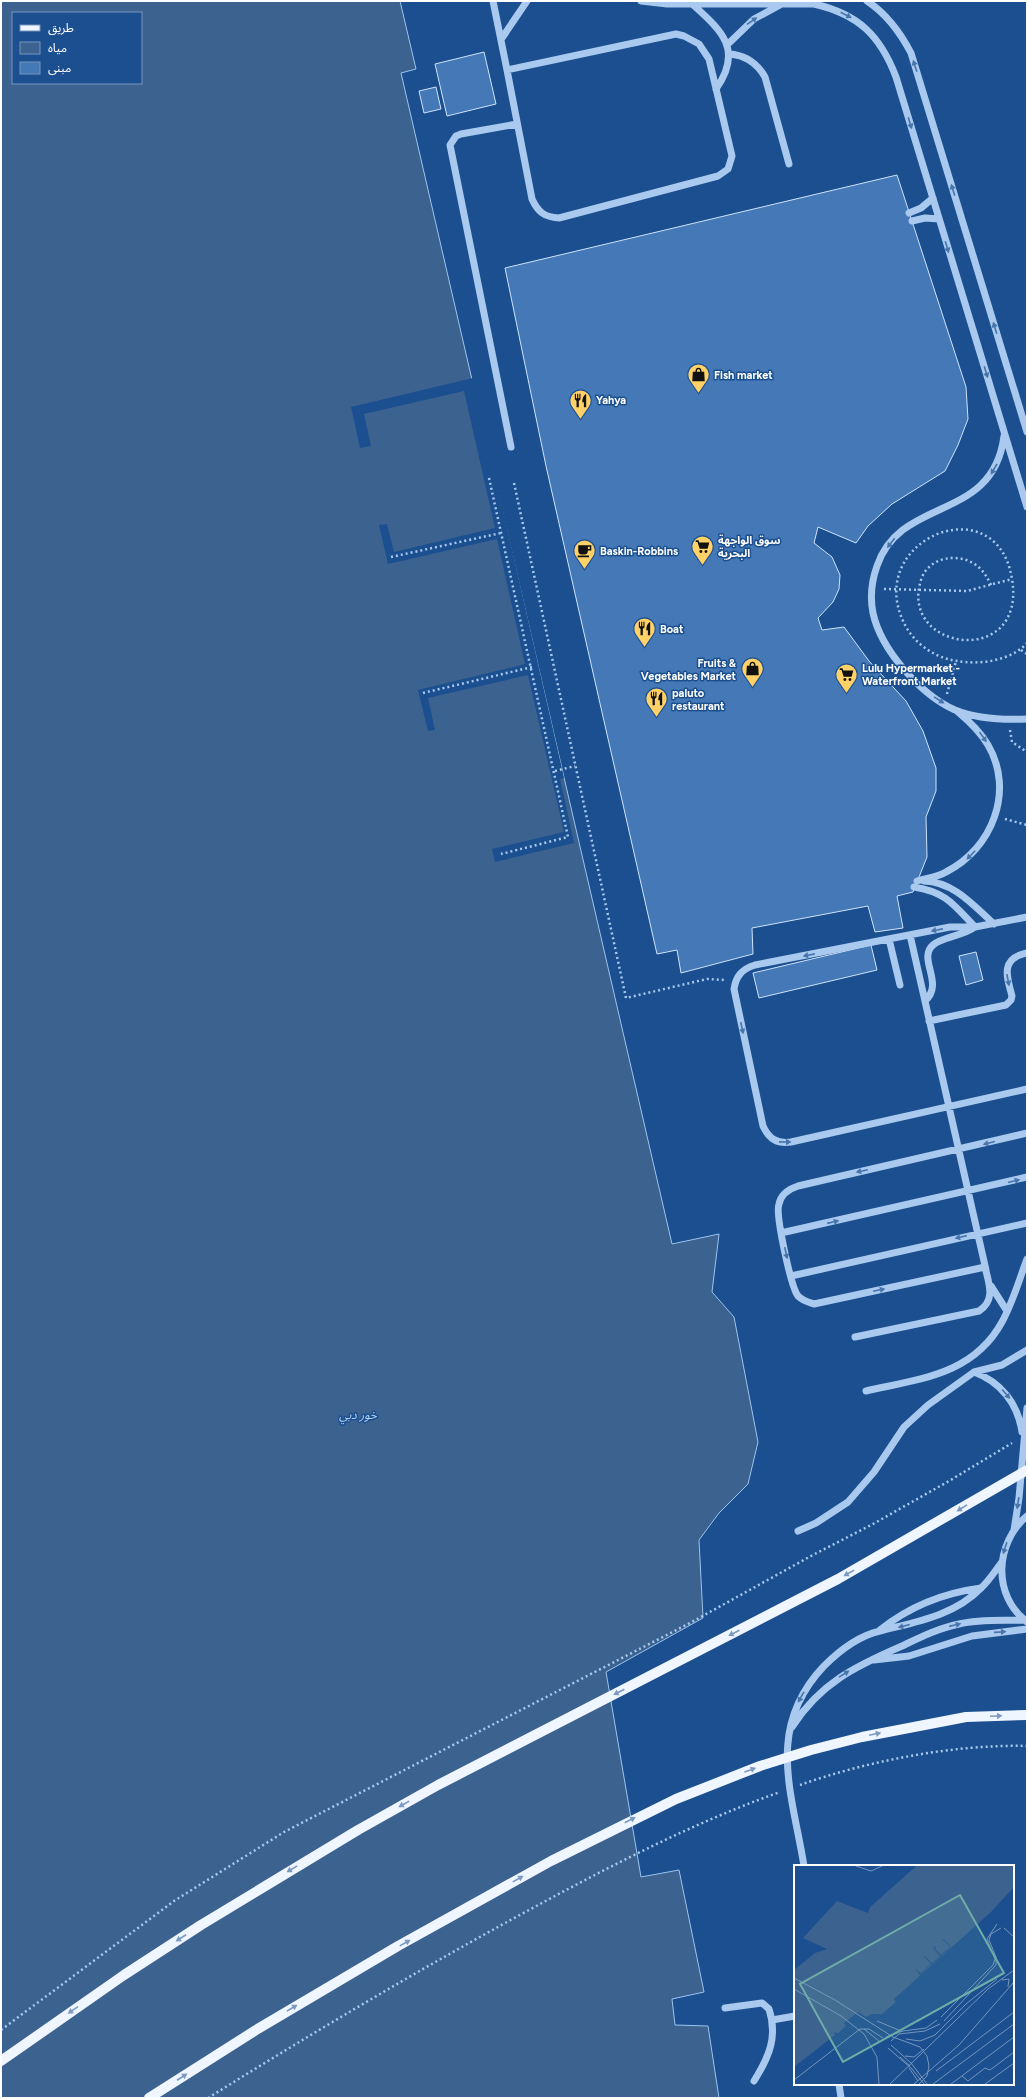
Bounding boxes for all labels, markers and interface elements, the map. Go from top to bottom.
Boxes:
legend [12,12,142,84]
one-way arrow [840,12,852,18]
one-way arrow [747,17,757,25]
text: طريق [48,21,74,36]
text: مياه [48,41,67,55]
one-way arrow [912,59,918,71]
text: مبنى [48,61,71,75]
one-way arrow [907,117,913,129]
one-way arrow [950,184,956,196]
one-way arrow [944,242,950,254]
one-way arrow [992,321,998,333]
shop icon: Fish market [686,362,712,395]
one-way arrow [983,366,989,378]
place label: Fish market [714,369,773,382]
restaurant icon: Yahya [568,387,594,420]
place label: Yahya [596,394,626,407]
one-way arrow [990,463,997,475]
supermarket icon: سوق الواجهة البحرية [690,533,716,566]
place label: سوق الواجهة البحرية [718,534,780,560]
cafe icon: Baskin-Robbins [571,538,597,571]
one-way arrow [886,538,895,549]
place label: Baskin-Robbins [600,545,678,558]
restaurant icon: Boat [632,616,658,649]
place label: Boat [660,623,684,636]
shop icon: Fruits & Vegetables Market [739,656,765,689]
place label: Fruits & Vegetables Market [641,657,737,683]
supermarket icon: Lulu Hypermarket - Waterfront Market [834,661,860,694]
place label: Lulu Hypermarket - Waterfront Market [862,662,960,688]
restaurant icon: paluto restaurant [644,686,670,719]
place label: paluto restaurant [672,687,725,713]
one-way arrow [934,696,944,704]
one-way arrow [979,732,987,742]
one-way arrow [966,850,976,860]
one-way arrow [931,927,943,933]
one-way arrow [803,952,815,958]
one-way arrow [1006,974,1012,986]
one-way arrow [739,1022,745,1034]
one-way arrow [779,1139,792,1145]
one-way arrow [983,1140,995,1146]
one-way arrow [856,1169,868,1175]
one-way arrow [1008,1177,1021,1183]
one-way arrow [827,1218,839,1224]
one-way arrow [955,1234,968,1240]
one-way arrow [783,1247,789,1259]
one-way arrow [873,1287,885,1293]
one-way arrow [1001,1388,1010,1399]
water label: خور دبي [339,1408,378,1425]
one-way arrow [1015,1497,1021,1509]
one-way arrow [956,1504,968,1511]
one-way arrow [1002,1542,1008,1554]
one-way arrow [844,1569,855,1576]
one-way arrow [950,1622,962,1628]
one-way arrow [898,1623,910,1629]
one-way arrow [994,1628,1006,1635]
one-way arrow [728,1630,740,1636]
one-way arrow [839,1670,849,1678]
one-way arrow [613,1689,624,1696]
one-way arrow [798,1691,804,1703]
one-way arrow [990,1712,1002,1719]
one-way arrow [869,1731,881,1737]
one-way arrow [744,1767,756,1773]
one-way arrow [398,1801,410,1808]
one-way arrow [624,1817,636,1824]
inset map [794,1865,1014,2085]
one-way arrow [286,1866,298,1873]
one-way arrow [512,1876,524,1883]
one-way arrow [176,1934,187,1942]
one-way arrow [399,1939,411,1946]
one-way arrow [287,2004,297,2012]
one-way arrow [68,2006,78,2014]
one-way arrow [177,2073,187,2081]

